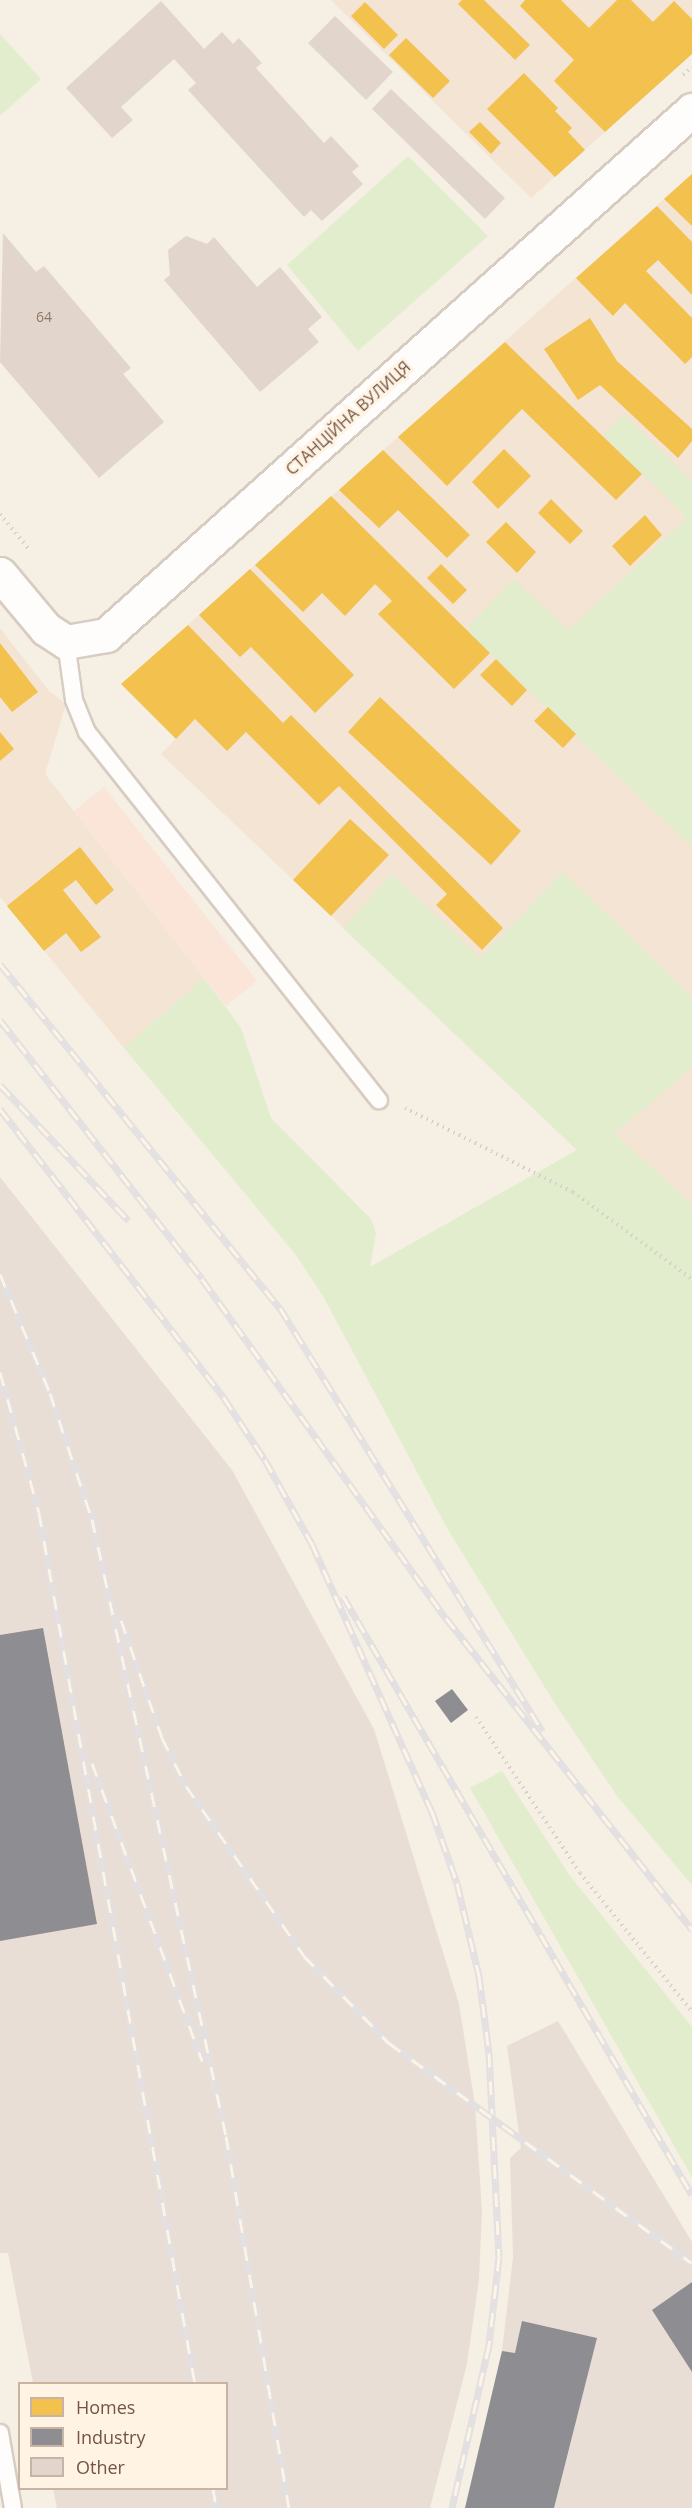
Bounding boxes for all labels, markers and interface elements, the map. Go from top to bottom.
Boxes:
house number: 64 [36,309,52,325]
street label: СТАНЦІЙНА ВУЛИЦЯ [282,357,414,479]
legend [18,2382,228,2490]
text: Homes [76,2395,135,2419]
text: Industry [76,2425,146,2449]
text: Other [76,2455,125,2479]

